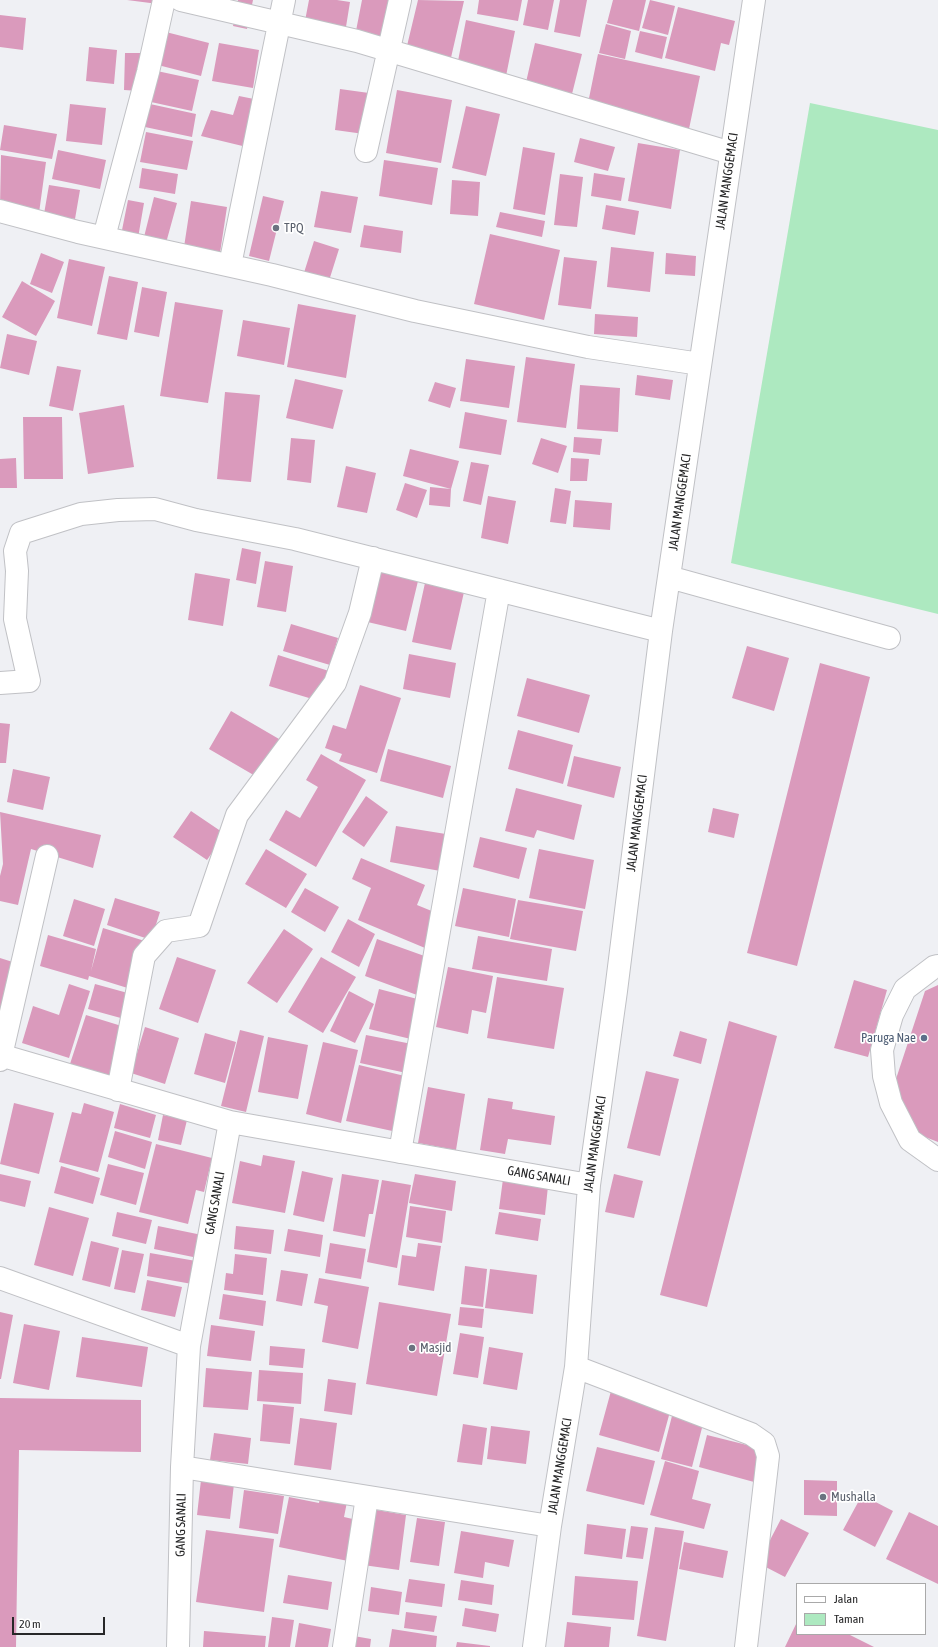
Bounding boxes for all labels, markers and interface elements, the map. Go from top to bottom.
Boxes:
street label: JALAN MANGGEMACI [712,132,742,230]
place label: TPQ [284,220,304,236]
marker: TPQ [271,223,281,233]
street label: JALAN MANGGEMACI [665,453,695,551]
street label: JALAN MANGGEMACI [623,774,651,872]
place label: Paruga Nae [861,1030,916,1046]
marker: Paruga Nae [919,1033,929,1043]
street label: JALAN MANGGEMACI [580,1095,610,1193]
street label: GANG SANALI [506,1163,572,1189]
street label: GANG SANALI [202,1170,228,1236]
place label: Masjid [420,1340,451,1356]
marker: Masjid [407,1343,417,1353]
street label: JALAN MANGGEMACI [545,1417,575,1515]
place label: Mushalla [831,1489,876,1505]
marker: Mushalla [818,1492,828,1502]
street label: GANG SANALI [173,1493,189,1557]
legend [796,1583,926,1635]
text: Jalan [834,1592,858,1606]
scale bar [14,1609,107,1635]
text: Taman [834,1612,864,1626]
text: 20 m [19,1617,41,1631]

